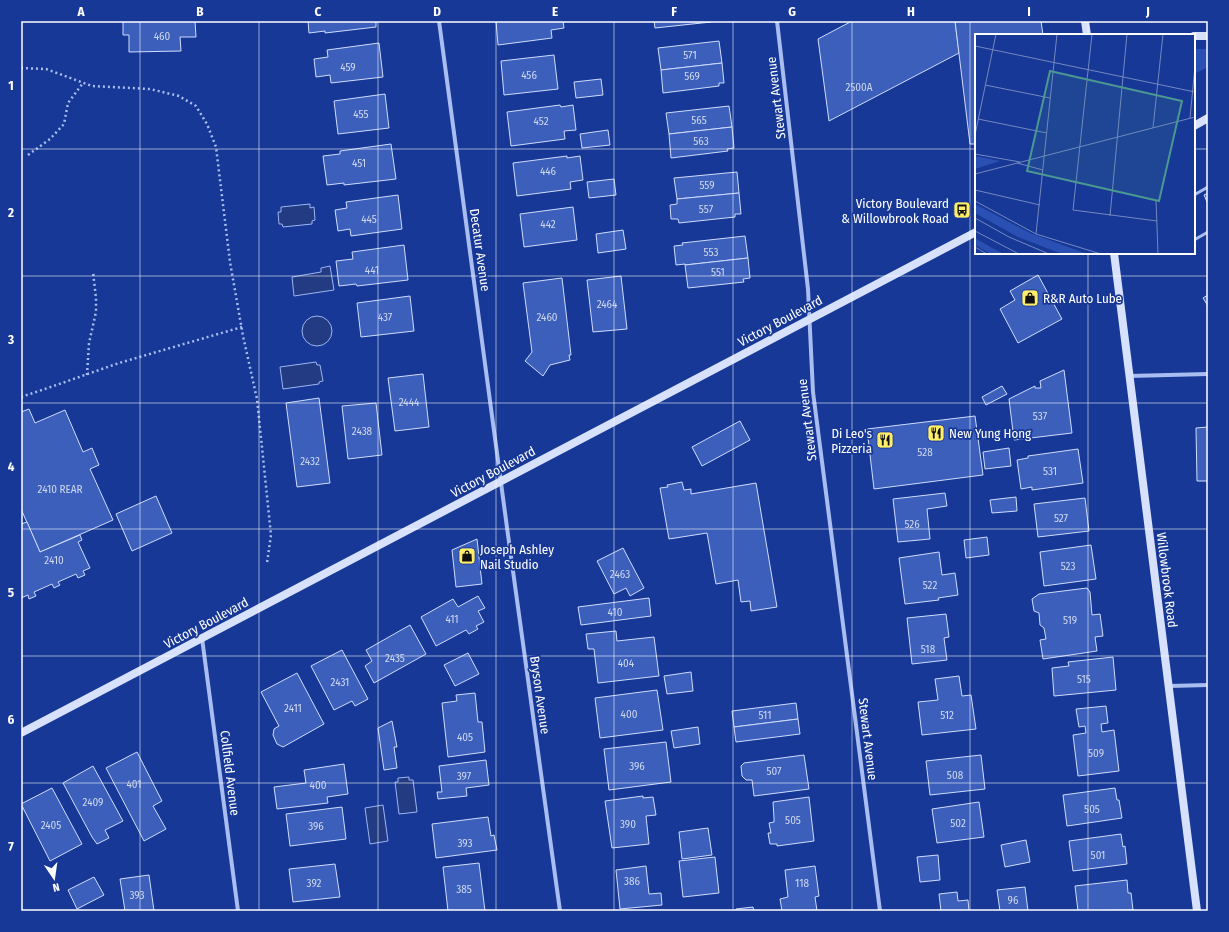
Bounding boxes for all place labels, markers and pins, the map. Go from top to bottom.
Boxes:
place label: Victory Boulevard & Willowbrook Road [841,196,949,226]
bus stop icon: Victory Boulevard & Willowbrook Road [952,200,972,220]
shop icon: R&R Auto Lube [1020,288,1040,308]
place label: R&R Auto Lube [1043,291,1122,306]
restaurant icon: New Yung Hong [926,423,946,443]
place label: Di Leo's Pizzeria [831,426,872,456]
place label: New Yung Hong [949,426,1032,441]
restaurant icon: Di Leo's Pizzeria [875,430,895,450]
place label: Joseph Ashley Nail Studio [480,542,554,572]
shop icon: Joseph Ashley Nail Studio [457,546,477,566]

